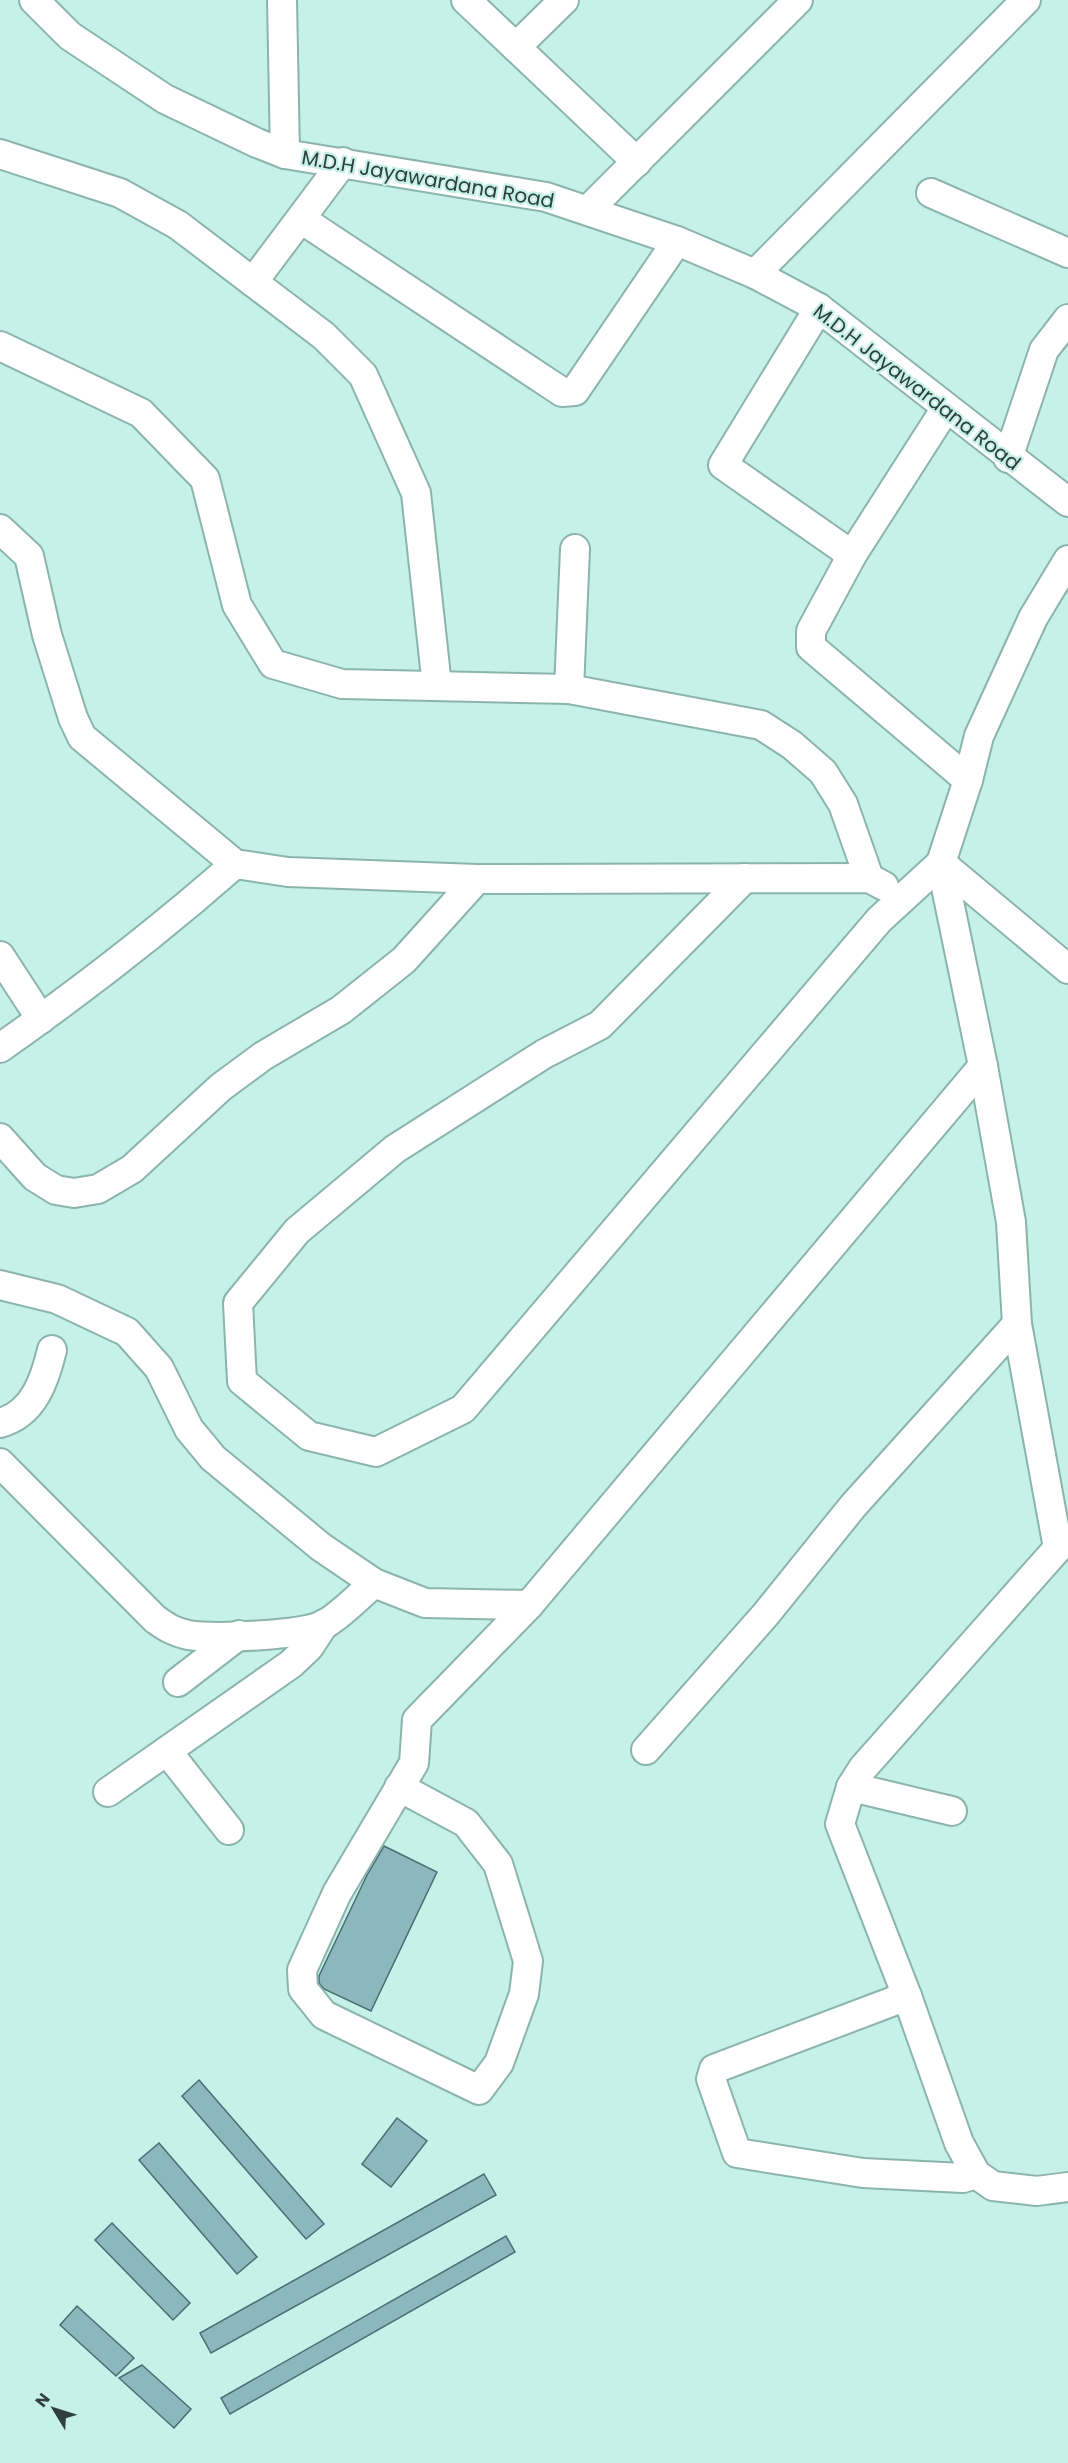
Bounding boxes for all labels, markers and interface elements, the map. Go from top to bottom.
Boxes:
street label: M.D.H Jayawardana Road [300,143,556,215]
street label: M.D.H Jayawardana Road [808,297,1026,477]
north arrow [24,2379,84,2439]
text: N [30,2388,55,2412]

